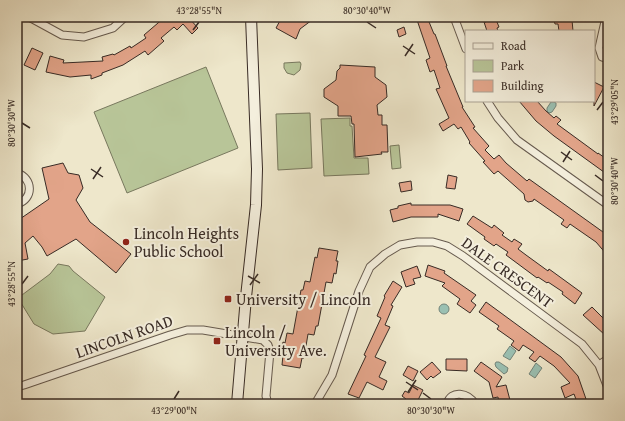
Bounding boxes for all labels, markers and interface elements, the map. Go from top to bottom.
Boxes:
text: 43°28'55"N [176,3,222,18]
text: 80°30'40"W [343,3,391,18]
legend [465,30,595,102]
text: Road [501,37,527,54]
text: Park [501,57,525,74]
text: Building [501,77,544,94]
text: 43°29'05"N [607,79,622,125]
text: 80°30'30"W [4,99,19,147]
text: 80°30'40"W [607,157,622,205]
place label: Lincoln Heights Public School [134,221,239,263]
street label: DALE CRESCENT [457,230,559,314]
marker: Lincoln Heights Public School [121,237,131,247]
text: 43°28'55"N [4,261,19,307]
place label: University / Lincoln [236,287,371,311]
marker: University / Lincoln [223,294,233,304]
street label: LINCOLN ROAD [72,308,176,364]
place label: Lincoln / University Ave. [225,320,327,362]
marker: Lincoln / University Ave. [212,336,222,346]
text: 43°29'00"N [151,403,197,418]
text: 80°30'30"W [407,403,455,418]

